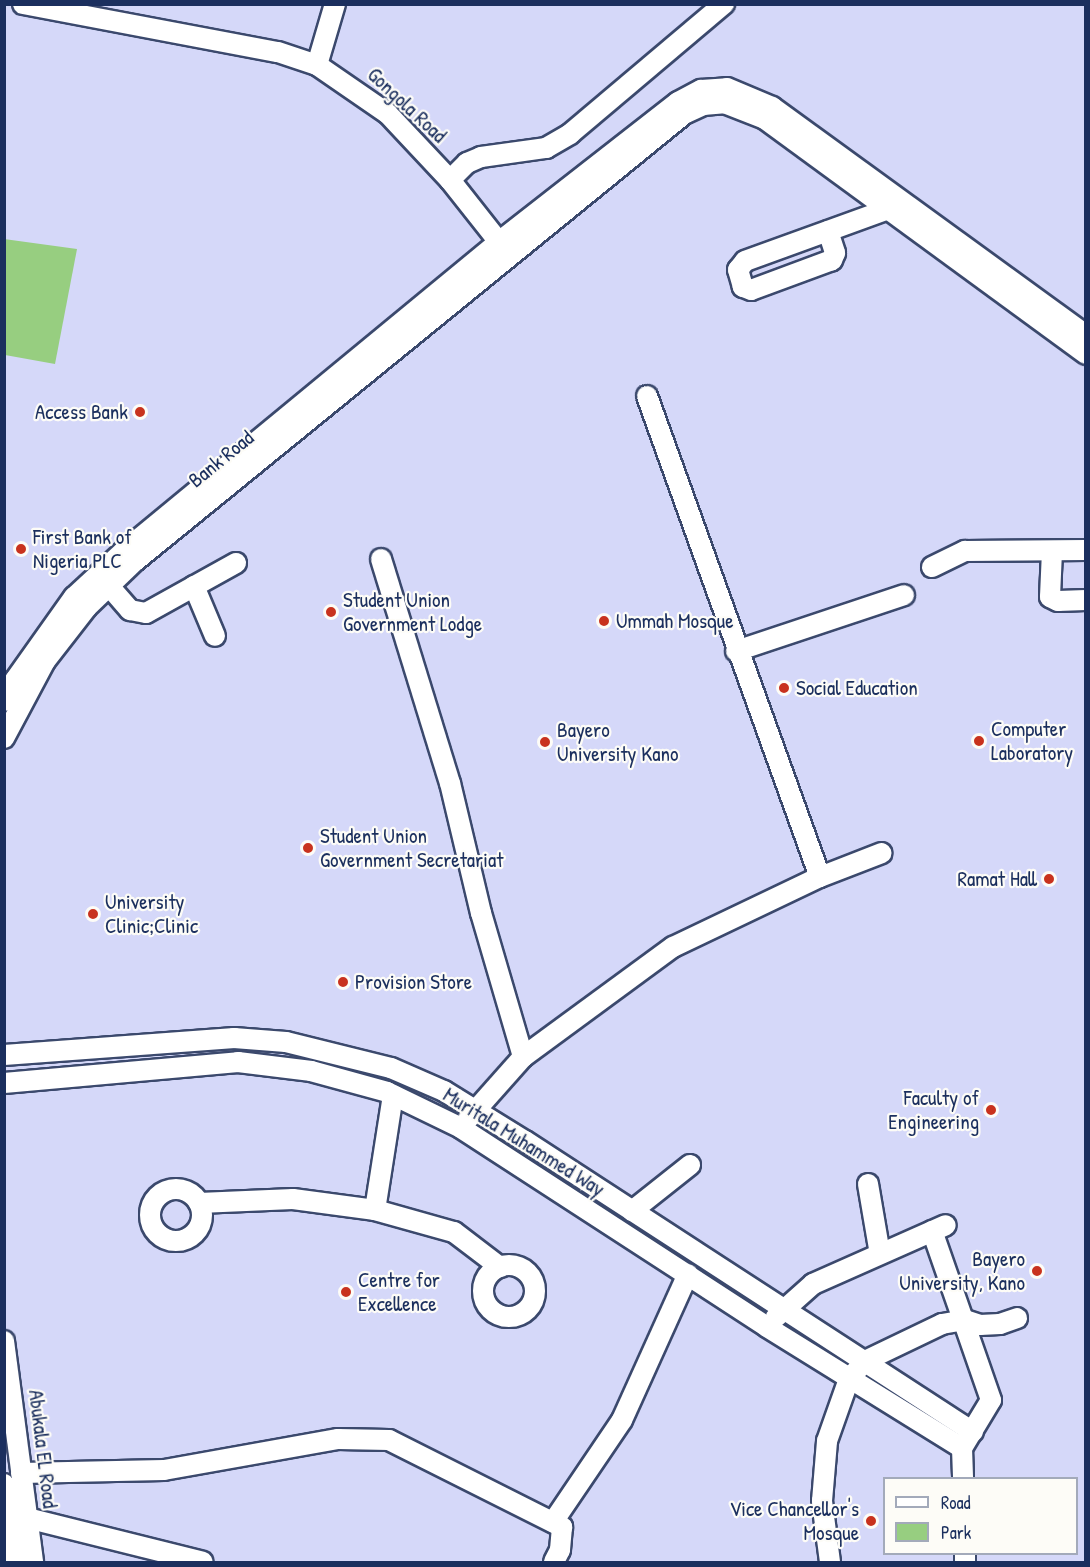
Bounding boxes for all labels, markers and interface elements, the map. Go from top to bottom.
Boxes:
street label: Gongola Road [362,62,452,148]
place label: Access Bank [35,399,128,425]
marker: Access Bank [133,405,147,419]
street label: Bank Road [183,425,259,493]
place label: First Bank of Nigeria PLC [33,524,132,574]
marker: First Bank of Nigeria PLC [14,542,28,556]
place label: Student Union Government Lodge [343,587,482,637]
marker: Student Union Government Lodge [324,605,338,619]
place label: Ummah Mosque [616,608,734,634]
marker: Ummah Mosque [597,614,611,628]
place label: Social Education [796,675,918,701]
marker: Social Education [777,681,791,695]
place label: Computer Laboratory [991,716,1073,766]
place label: Bayero University Kano [557,717,678,767]
marker: Computer Laboratory [972,734,986,748]
marker: Bayero University Kano [538,735,552,749]
place label: Student Union Government Secretariat [320,823,503,873]
marker: Student Union Government Secretariat [301,841,315,855]
place label: Ramat Hall [958,866,1037,892]
marker: Ramat Hall [1042,872,1056,886]
place label: University Clinic;Clinic [105,889,198,939]
marker: University Clinic;Clinic [86,907,100,921]
place label: Provision Store [355,969,472,995]
marker: Provision Store [336,975,350,989]
street label: Muritala Muhammed Way [439,1082,609,1202]
place label: Faculty of Engineering [888,1085,979,1135]
marker: Faculty of Engineering [984,1103,998,1117]
place label: Bayero University, Kano [899,1246,1025,1296]
marker: Bayero University, Kano [1030,1264,1044,1278]
place label: Centre for Excellence [358,1267,440,1317]
marker: Centre for Excellence [339,1285,353,1299]
street label: Abukala EL Road [23,1388,63,1510]
legend [883,1477,1078,1555]
text: Road [941,1490,971,1515]
place label: Vice Chancellor's Mosque [729,1496,859,1546]
marker: Vice Chancellor's Mosque [864,1514,878,1528]
text: Park [941,1520,971,1545]

